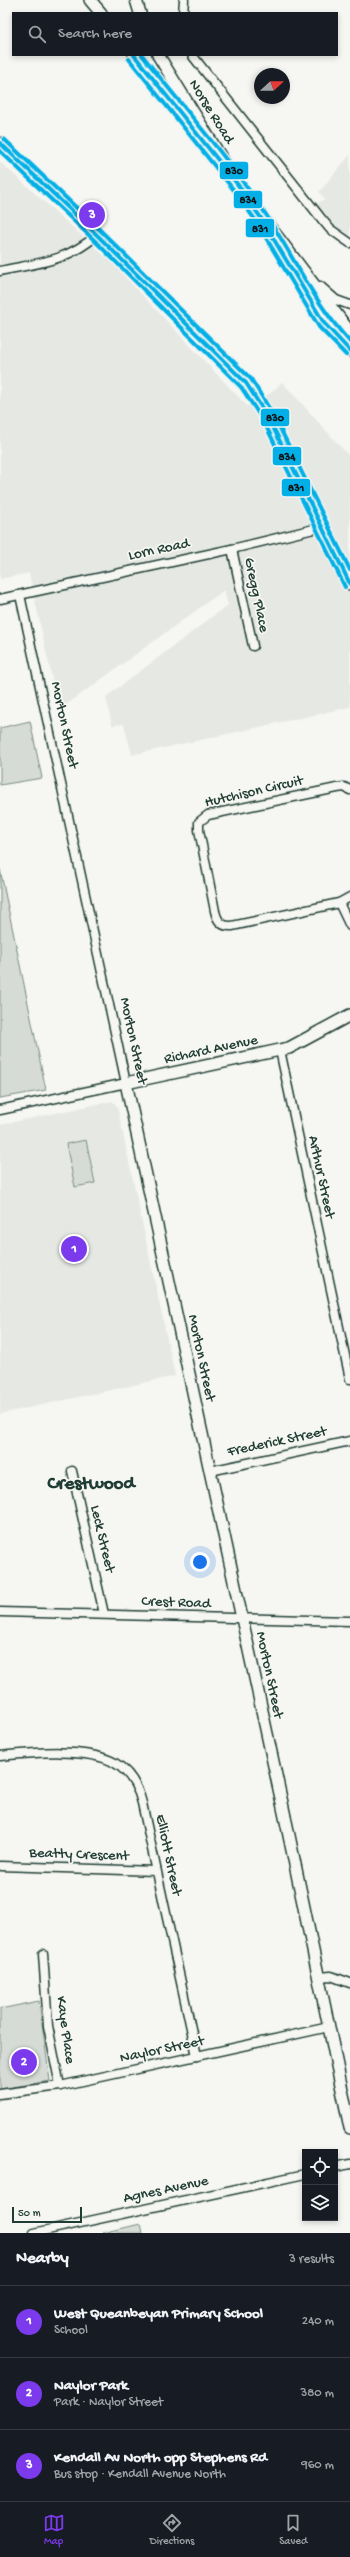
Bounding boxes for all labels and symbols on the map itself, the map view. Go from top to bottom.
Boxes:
north arrow [254,68,290,104]
street label: Norse Road [184,77,238,149]
line badge: 830 [219,161,249,180]
text: 830 [225,166,244,178]
line badge: 834 [233,190,263,209]
text: 834 [240,195,257,207]
pin: 3 [79,200,105,230]
line badge: 831 [245,218,275,238]
text: 831 [252,224,268,236]
line badge: 830 [260,408,290,427]
text: 830 [266,413,285,425]
line badge: 834 [272,446,302,466]
text: 834 [279,452,296,464]
line badge: 831 [281,478,311,497]
text: 831 [288,483,304,495]
street label: Lorn Road [127,534,192,565]
street label: Gregg Place [239,556,273,634]
street label: Morton Street [46,680,82,772]
street label: Hutchison Circuit [203,772,307,812]
street label: Morton Street [115,996,151,1088]
street label: Richard Avenue [162,1031,260,1069]
street label: Arthur Street [303,1134,339,1222]
pin: 1 [61,1234,87,1264]
street label: Morton Street [183,1313,219,1405]
street label: Frederick Street [225,1422,330,1462]
district label: Crestwood [46,1473,136,1496]
street label: Leck Street [86,1504,119,1576]
your location [190,1552,210,1572]
street label: Crest Road [141,1593,212,1613]
street label: Morton Street [251,1630,287,1722]
street label: Elliott Street [151,1813,186,1899]
street label: Beatty Crescent [28,1844,131,1866]
street label: Kaye Place [51,1995,79,2065]
street label: Naylor Street [118,2032,207,2068]
pin: 2 [11,2047,37,2077]
street label: Agnes Avenue [122,2172,210,2208]
scale bar [12,2205,82,2224]

